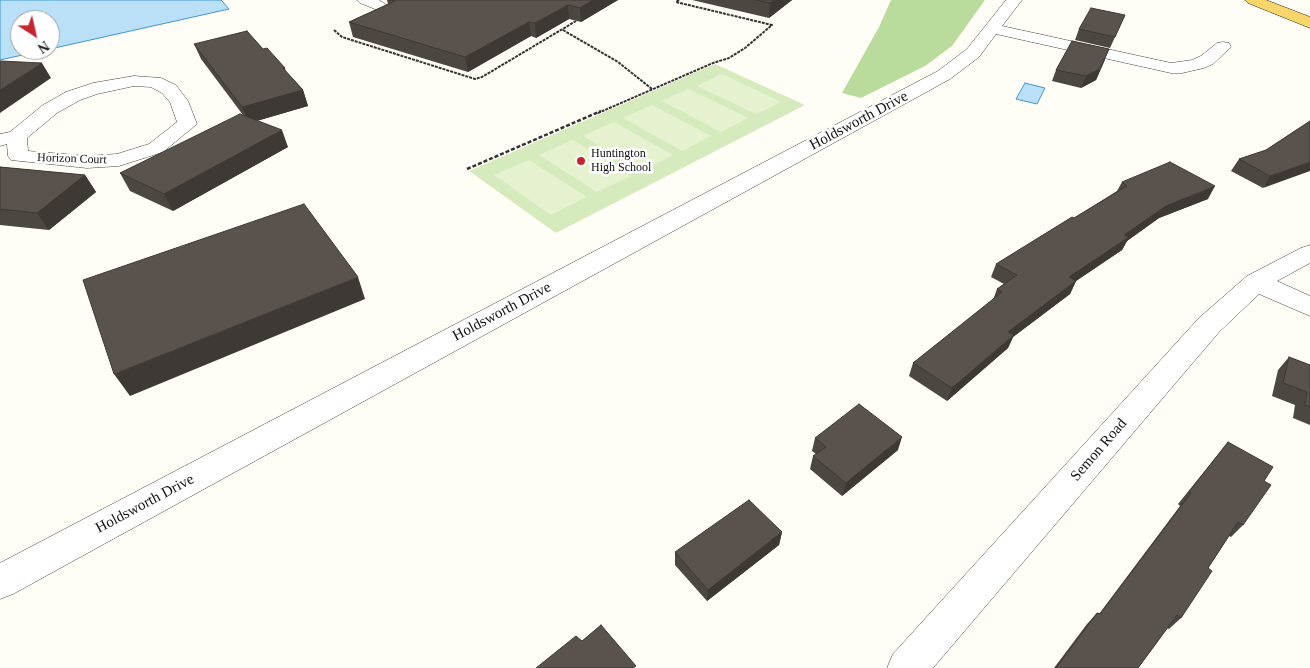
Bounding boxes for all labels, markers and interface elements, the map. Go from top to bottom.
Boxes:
north arrow [10,10,60,60]
text: N [35,38,52,56]
street label: Holdsworth Drive [807,88,911,154]
place label: Huntington High School [591,147,651,175]
street label: Horizon Court [37,151,107,167]
marker: Huntington High School [575,155,587,167]
street label: Holdsworth Drive [450,279,554,345]
street label: Semon Road [1067,415,1131,485]
street label: Holdsworth Drive [93,471,197,537]

